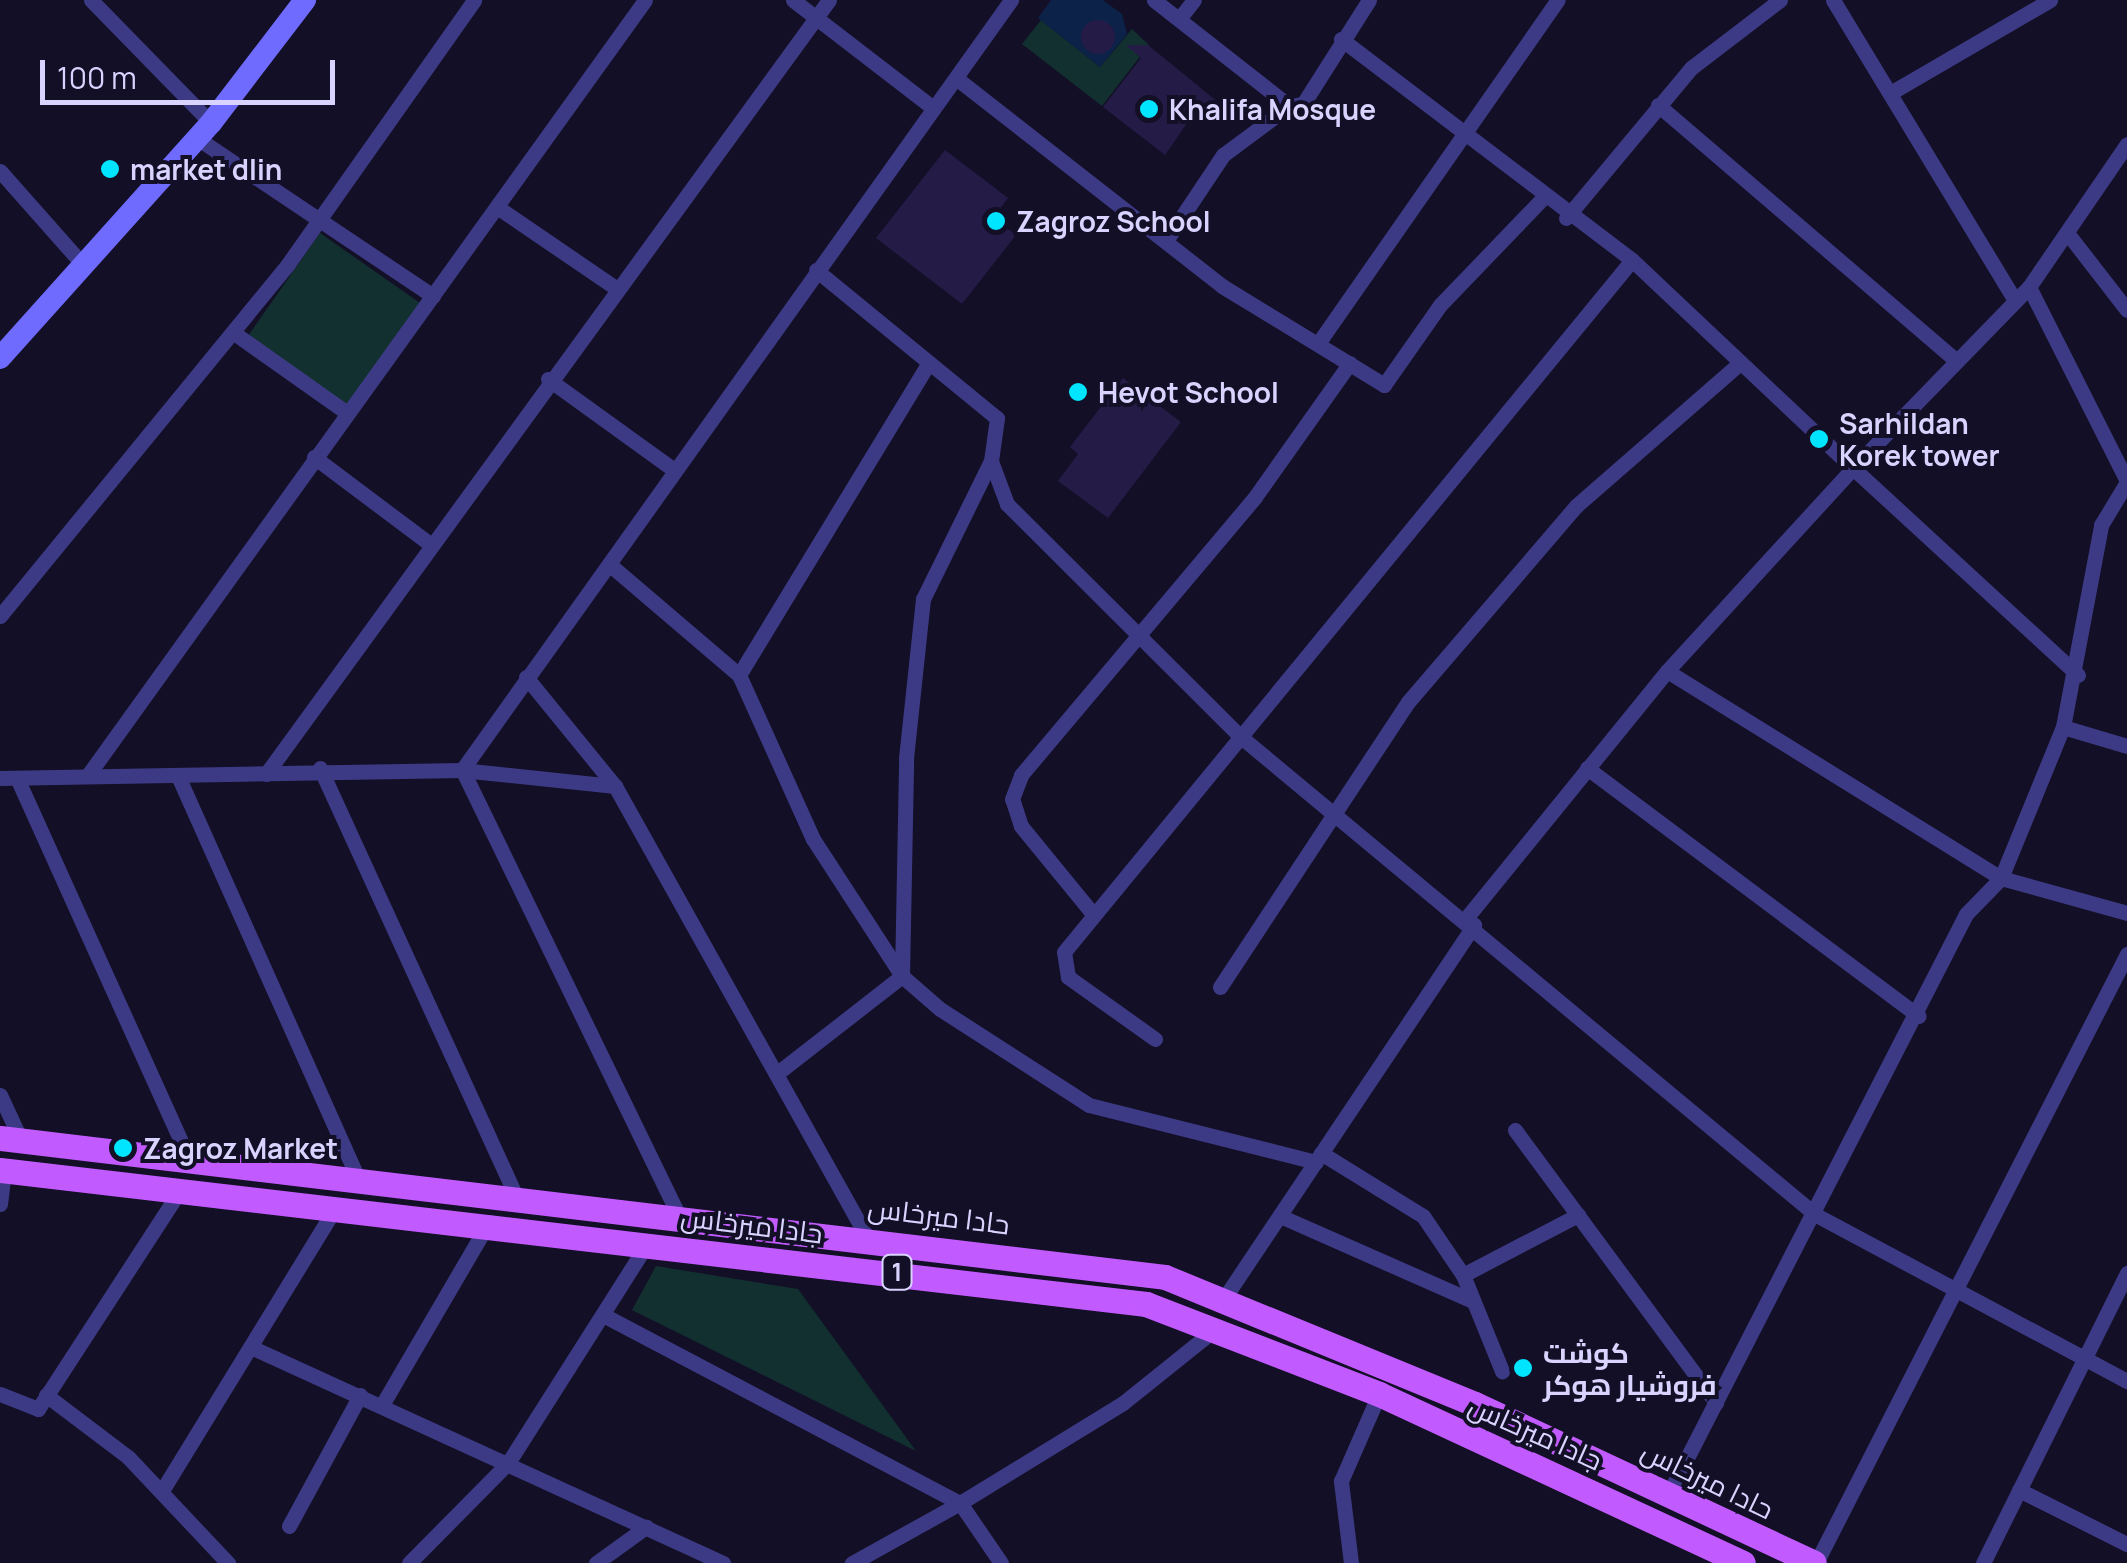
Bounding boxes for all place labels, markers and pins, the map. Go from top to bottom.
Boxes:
place label: Khalifa Mosque [1169,92,1376,126]
marker: Khalifa Mosque [1138,98,1160,120]
place label: market dlin [130,152,282,186]
marker: market dlin [99,158,121,180]
place label: Zagroz School [1016,204,1211,238]
marker: Zagroz School [985,210,1007,232]
place label: Hevot School [1098,375,1279,409]
marker: Hevot School [1067,381,1089,403]
place label: Sarhildan Korek tower [1839,406,2000,472]
marker: Sarhildan Korek tower [1808,428,1830,450]
place label: Zagroz Market [143,1131,338,1165]
marker: Zagroz Market [112,1137,134,1159]
place label: كوشت فروشيار هوكر [1543,1335,1717,1401]
marker: كوشت فروشيار هوكر [1512,1357,1534,1379]

